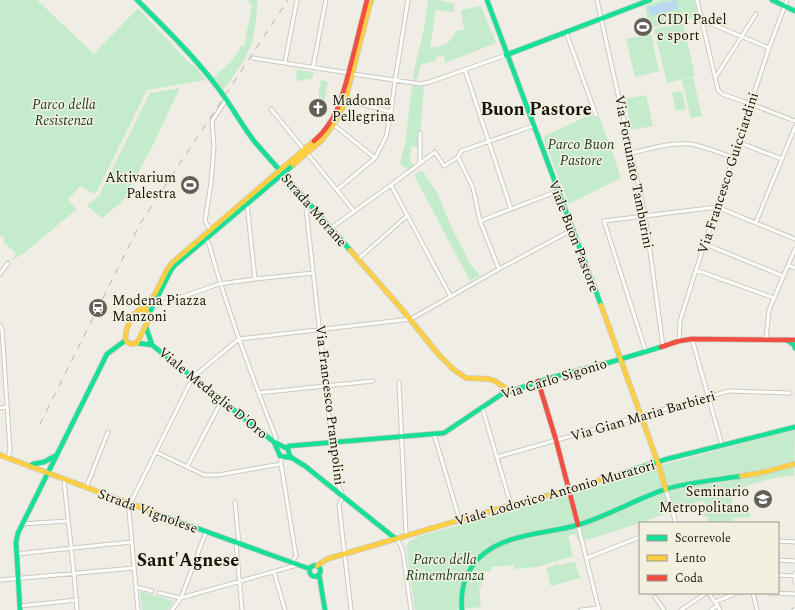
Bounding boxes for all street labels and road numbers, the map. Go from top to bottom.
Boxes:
street label: Via Francesco Guicciardini [692,89,764,257]
street label: Via Fortunato Tamburini [609,93,659,251]
street label: Strada Morane [276,168,352,252]
street label: Viale Buon Pastore [543,177,605,295]
street label: Via Francesco Prampolini [310,324,350,486]
street label: Viale Medaglie D'Oro [154,342,272,444]
street label: Via Carlo Sigonio [498,353,610,405]
street label: Via Gian Maria Barbieri [568,385,718,447]
street label: Viale Lodovico Antonio Muratori [452,454,658,532]
street label: Strada Vignolese [95,483,201,539]

